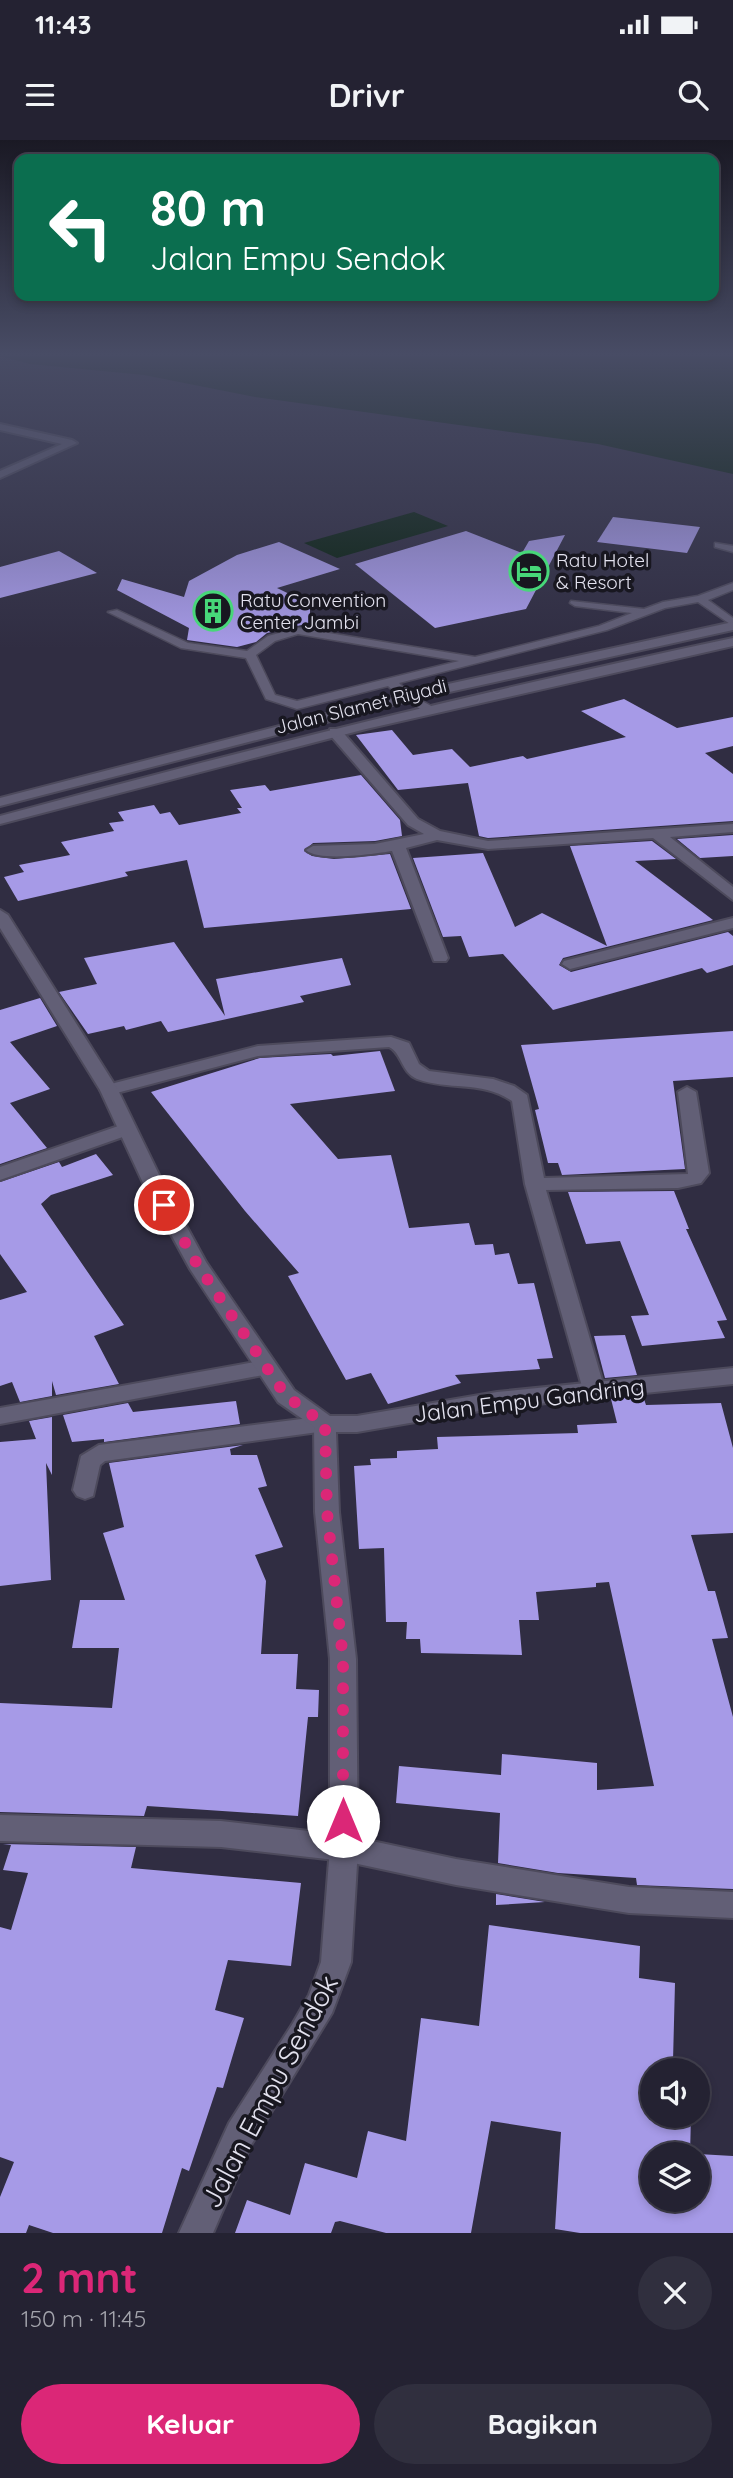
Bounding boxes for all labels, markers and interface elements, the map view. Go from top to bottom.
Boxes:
text: 11:43 [35,8,92,41]
text: Drivr [328,75,405,115]
icon: menu [21,76,59,114]
icon: search [674,76,712,114]
text: 80 m [150,177,266,238]
icon: left [35,182,126,273]
text: Jalan Empu Sendok [150,238,446,278]
place label: Ratu Hotel & Resort [556,548,649,594]
hotel icon: Ratu Hotel & Resort [508,550,550,592]
place label: Ratu Convention Center Jambi [240,588,386,634]
building icon: Ratu Convention Center Jambi [192,590,234,632]
street label: Jalan Slamet Riyadi [273,673,449,739]
pin [134,1175,194,1235]
icon: arrive [145,1186,183,1224]
street label: Jalan Empu Gandring [412,1371,646,1429]
position arrow [306,1784,380,1858]
street label: Jalan Empu Sendok [193,1969,345,2213]
map controls [640,2058,710,2212]
button: sound [640,2058,710,2128]
button: layers [640,2142,710,2212]
text: 2 mnt [21,2251,138,2304]
button: close [638,2256,712,2330]
text: 150 m · 11:45 [21,2304,146,2333]
button: Keluar [21,2384,360,2464]
button: Bagikan [374,2384,712,2464]

